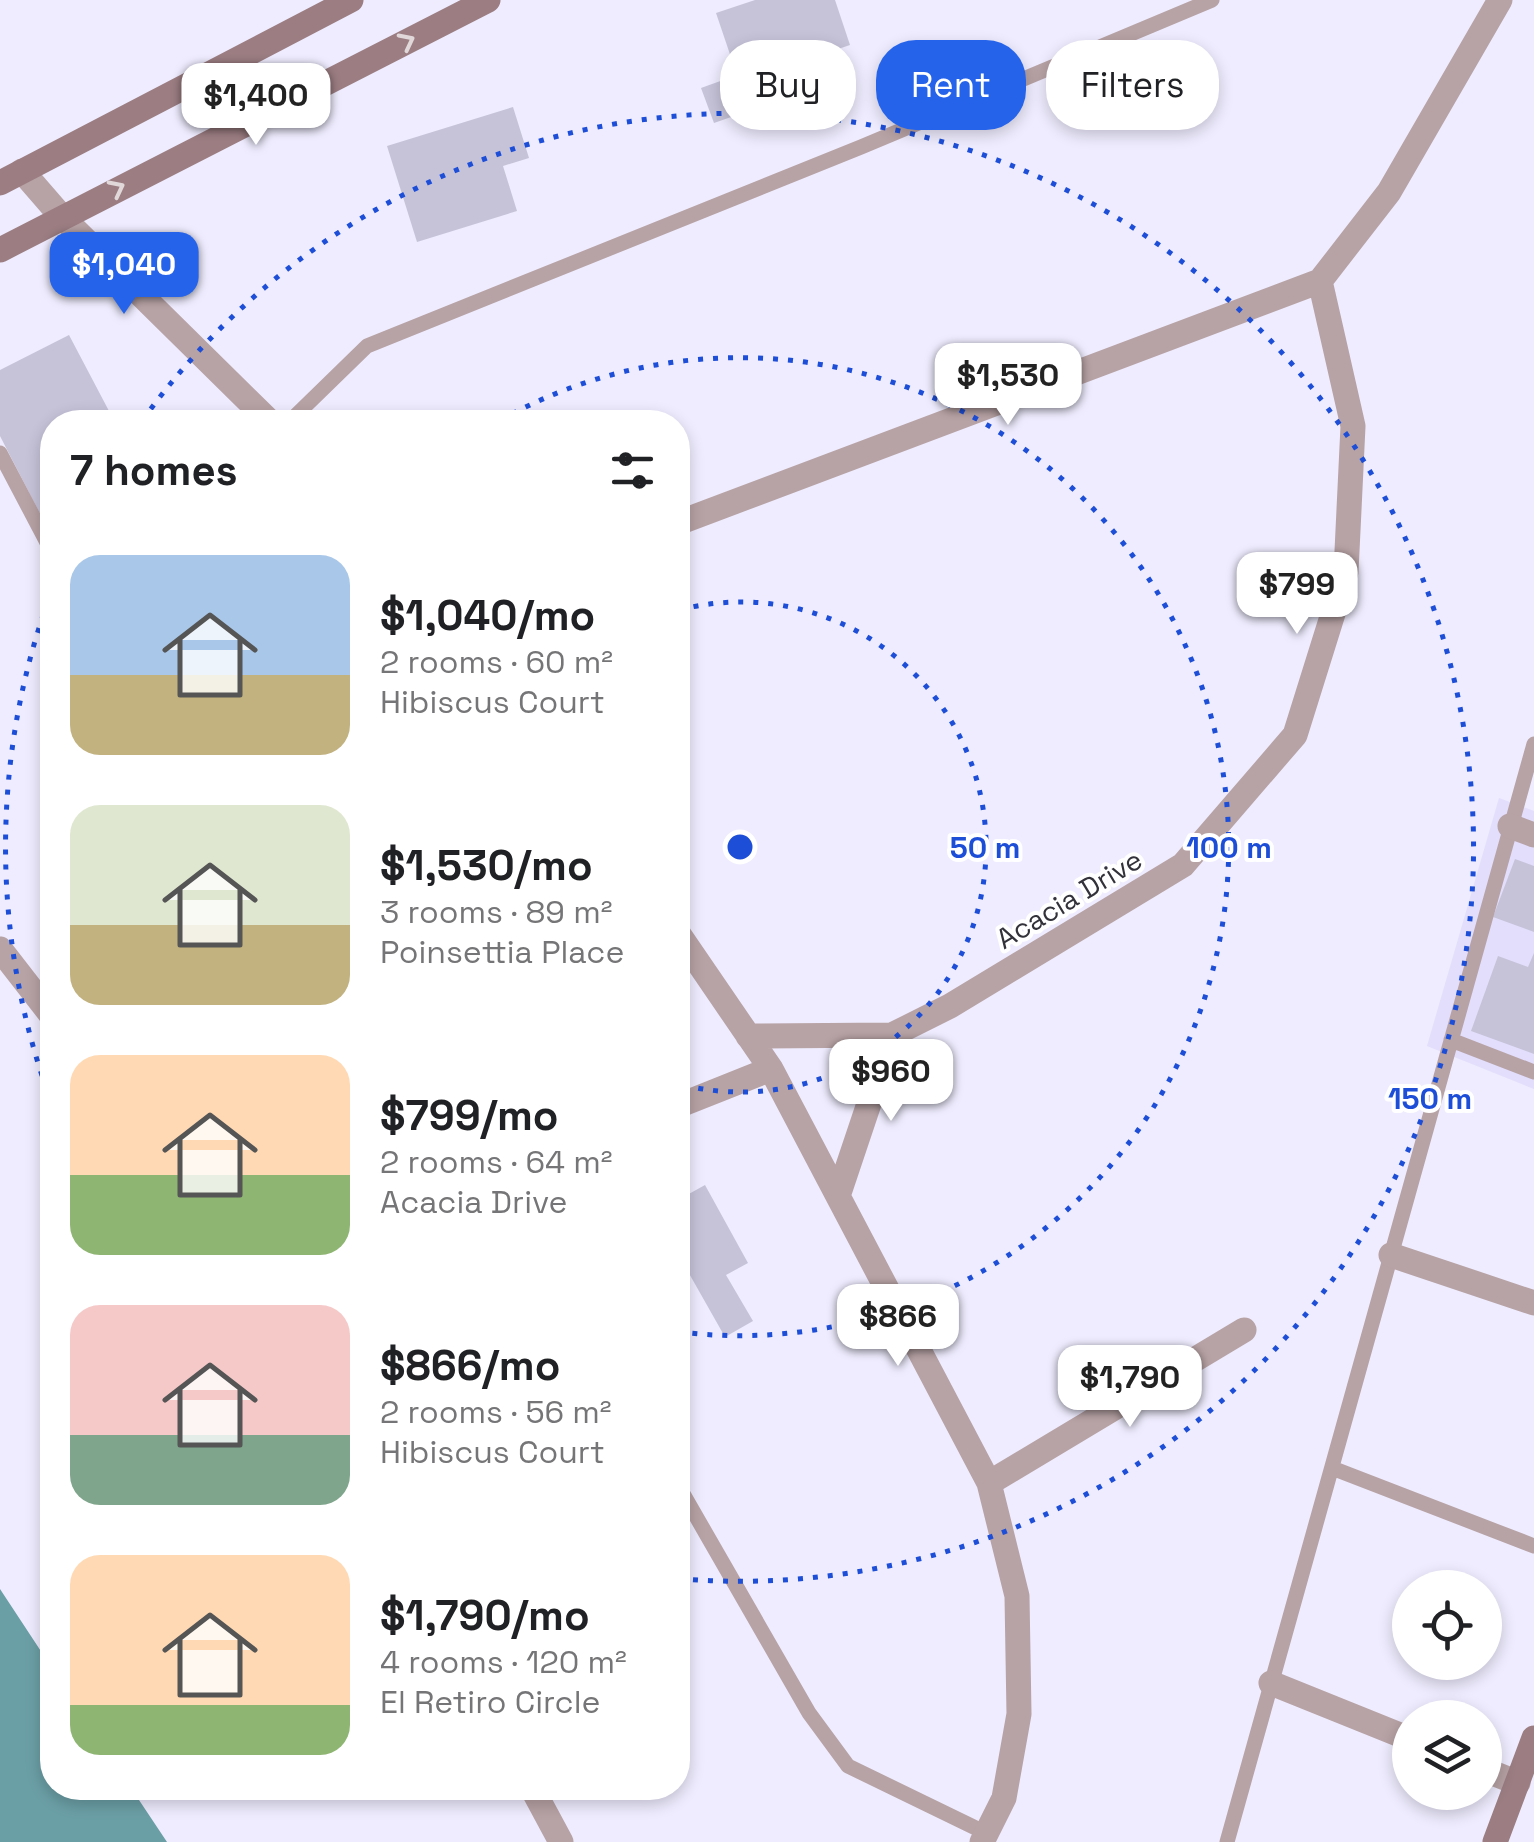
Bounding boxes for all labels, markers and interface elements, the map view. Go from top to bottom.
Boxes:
one-way arrow [397,34,415,53]
chip: Buy [720,40,856,130]
chip: Rent [876,40,1026,130]
chip: Filters [1046,40,1219,130]
pin: $1,400 [175,63,337,148]
text: $1,400 [203,75,309,115]
one-way arrow [107,181,125,200]
pin: $1,040 [43,232,205,317]
text: $1,040 [72,244,176,284]
pin: $1,530 [927,343,1089,428]
text: $1,530 [957,355,1059,395]
icon: filters [605,443,660,498]
text: 7 homes [70,444,238,497]
pin: $799 [1238,552,1356,637]
text: $799 [1259,564,1335,604]
text: $1,040/mo [380,589,595,642]
icon: home [150,595,270,715]
text: 2 rooms · 60 m² [380,642,613,682]
text: Hibiscus Court [380,682,605,722]
text: 50 m [950,828,1020,867]
text: 100 m [1186,828,1272,867]
centre of rings [722,829,758,865]
text: $1,530/mo [380,839,593,892]
street label: Acacia Drive [989,841,1149,957]
icon: home [150,845,270,965]
text: 3 rooms · 89 m² [380,892,612,932]
text: Poinsettia Place [380,932,624,972]
pin: $960 [832,1039,950,1124]
text: $960 [851,1051,931,1091]
text: 150 m [1388,1079,1472,1118]
text: $799/mo [380,1089,559,1142]
icon: home [150,1095,270,1215]
text: 2 rooms · 64 m² [380,1142,612,1182]
text: Acacia Drive [380,1182,568,1222]
pin: $866 [839,1284,957,1369]
text: $866 [859,1296,937,1336]
text: $866/mo [380,1339,560,1392]
icon: home [150,1345,270,1465]
pin: $1,790 [1049,1345,1211,1430]
text: $1,790 [1080,1357,1180,1397]
text: 2 rooms · 56 m² [380,1392,612,1432]
text: Hibiscus Court [380,1432,605,1472]
map controls [1392,1570,1502,1810]
button: locate [1392,1570,1502,1680]
text: $1,790/mo [380,1589,590,1642]
icon: home [150,1595,270,1715]
text: 4 rooms · 120 m² [380,1642,627,1682]
text: El Retiro Circle [380,1682,600,1722]
button: layers [1392,1700,1502,1810]

